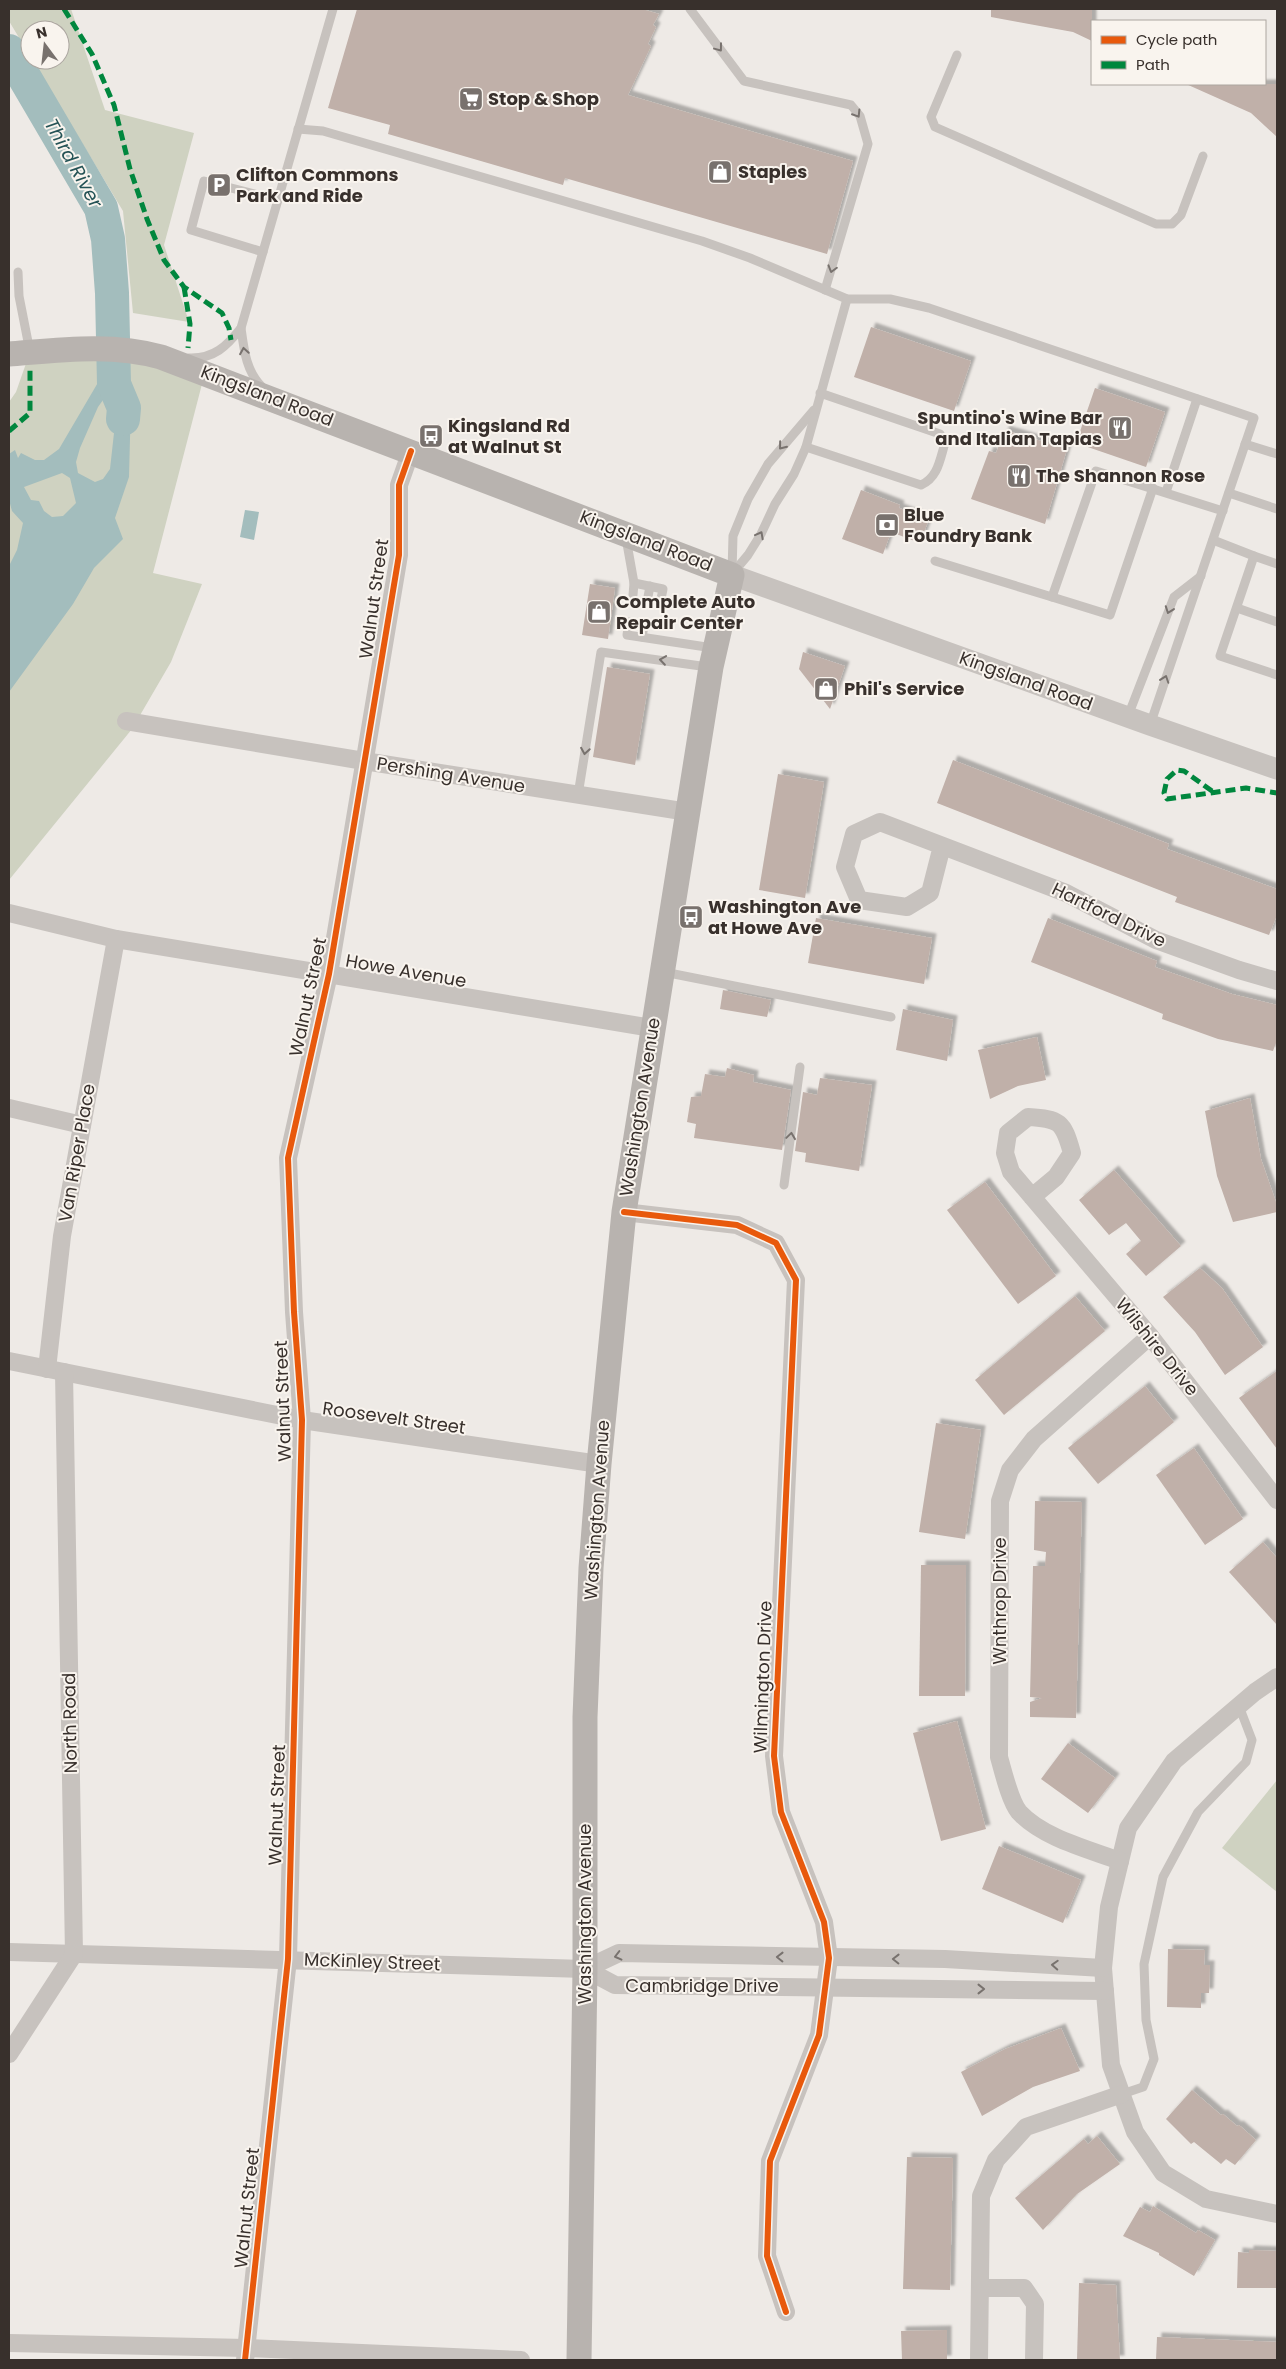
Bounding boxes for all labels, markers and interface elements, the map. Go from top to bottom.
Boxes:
north arrow [20,20,70,70]
legend [1091,20,1266,85]
text: N [34,21,49,43]
text: Cycle path [1136,29,1217,50]
one-way arrow [713,42,722,52]
text: Path [1136,54,1170,75]
supermarket icon: Stop & Shop [458,86,484,112]
place label: Stop & Shop [488,86,599,111]
one-way arrow [851,109,861,118]
water label: Third River [38,114,110,214]
shop icon: Staples [707,159,733,185]
place label: Staples [738,159,807,184]
place label: Clifton Commons Park and Ride [236,162,399,208]
parking icon: Clifton Commons Park and Ride [206,172,232,198]
one-way arrow [827,265,837,273]
one-way arrow [240,347,250,355]
street label: Kingsland Road [197,359,337,432]
place label: Spuntino's Wine Bar and Italian Tapias [917,405,1102,451]
place label: Kingsland Rd at Walnut St [448,413,570,459]
restaurant icon: Spuntino's Wine Bar and Italian Tapias [1107,415,1133,441]
bus stop icon: Kingsland Rd at Walnut St [418,423,444,449]
one-way arrow [779,440,788,450]
restaurant icon: The Shannon Rose [1006,463,1032,489]
place label: The Shannon Rose [1036,463,1205,488]
place label: Blue Foundry Bank [904,502,1033,548]
street label: Kingsland Road [576,504,716,577]
bank icon: Blue Foundry Bank [874,512,900,538]
one-way arrow [754,531,764,540]
street label: Walnut Street [353,537,394,661]
place label: Complete Auto Repair Center [616,589,755,635]
shop icon: Complete Auto Repair Center [586,599,612,625]
one-way arrow [1165,606,1175,614]
street label: Kingsland Road [956,645,1096,716]
one-way arrow [659,655,667,666]
one-way arrow [1160,675,1170,684]
shop icon: Phil's Service [813,676,839,702]
place label: Phil's Service [844,676,964,701]
one-way arrow [581,746,591,755]
street label: Pershing Avenue [375,750,527,799]
street label: Hartford Drive [1048,876,1170,953]
place label: Washington Ave at Howe Ave [708,894,861,940]
bus stop icon: Washington Ave at Howe Ave [678,904,704,930]
street label: Walnut Street [283,935,332,1059]
street label: Howe Avenue [344,948,468,993]
street label: Washington Avenue [613,1016,666,1198]
street label: Van Riper Place [52,1082,101,1224]
one-way arrow [785,1132,796,1140]
street label: Wilshire Drive [1110,1292,1205,1401]
street label: Walnut Street [268,1340,297,1462]
street label: Roosevelt Street [321,1395,467,1440]
street label: Washington Avenue [578,1419,615,1601]
street label: Wnthrop Drive [987,1537,1012,1665]
street label: Wilmington Drive [747,1600,778,1754]
street label: North Road [56,1673,83,1774]
street label: Walnut Street [262,1744,291,1866]
street label: Washington Avenue [572,1824,597,2004]
street label: McKinley Street [303,1947,441,1976]
one-way arrow [615,1950,623,1960]
one-way arrow [776,1952,784,1962]
one-way arrow [892,1954,900,1964]
one-way arrow [1050,1960,1058,1971]
street label: Cambridge Drive [625,1973,779,1998]
one-way arrow [978,1984,986,1994]
street label: Walnut Street [228,2146,265,2270]

